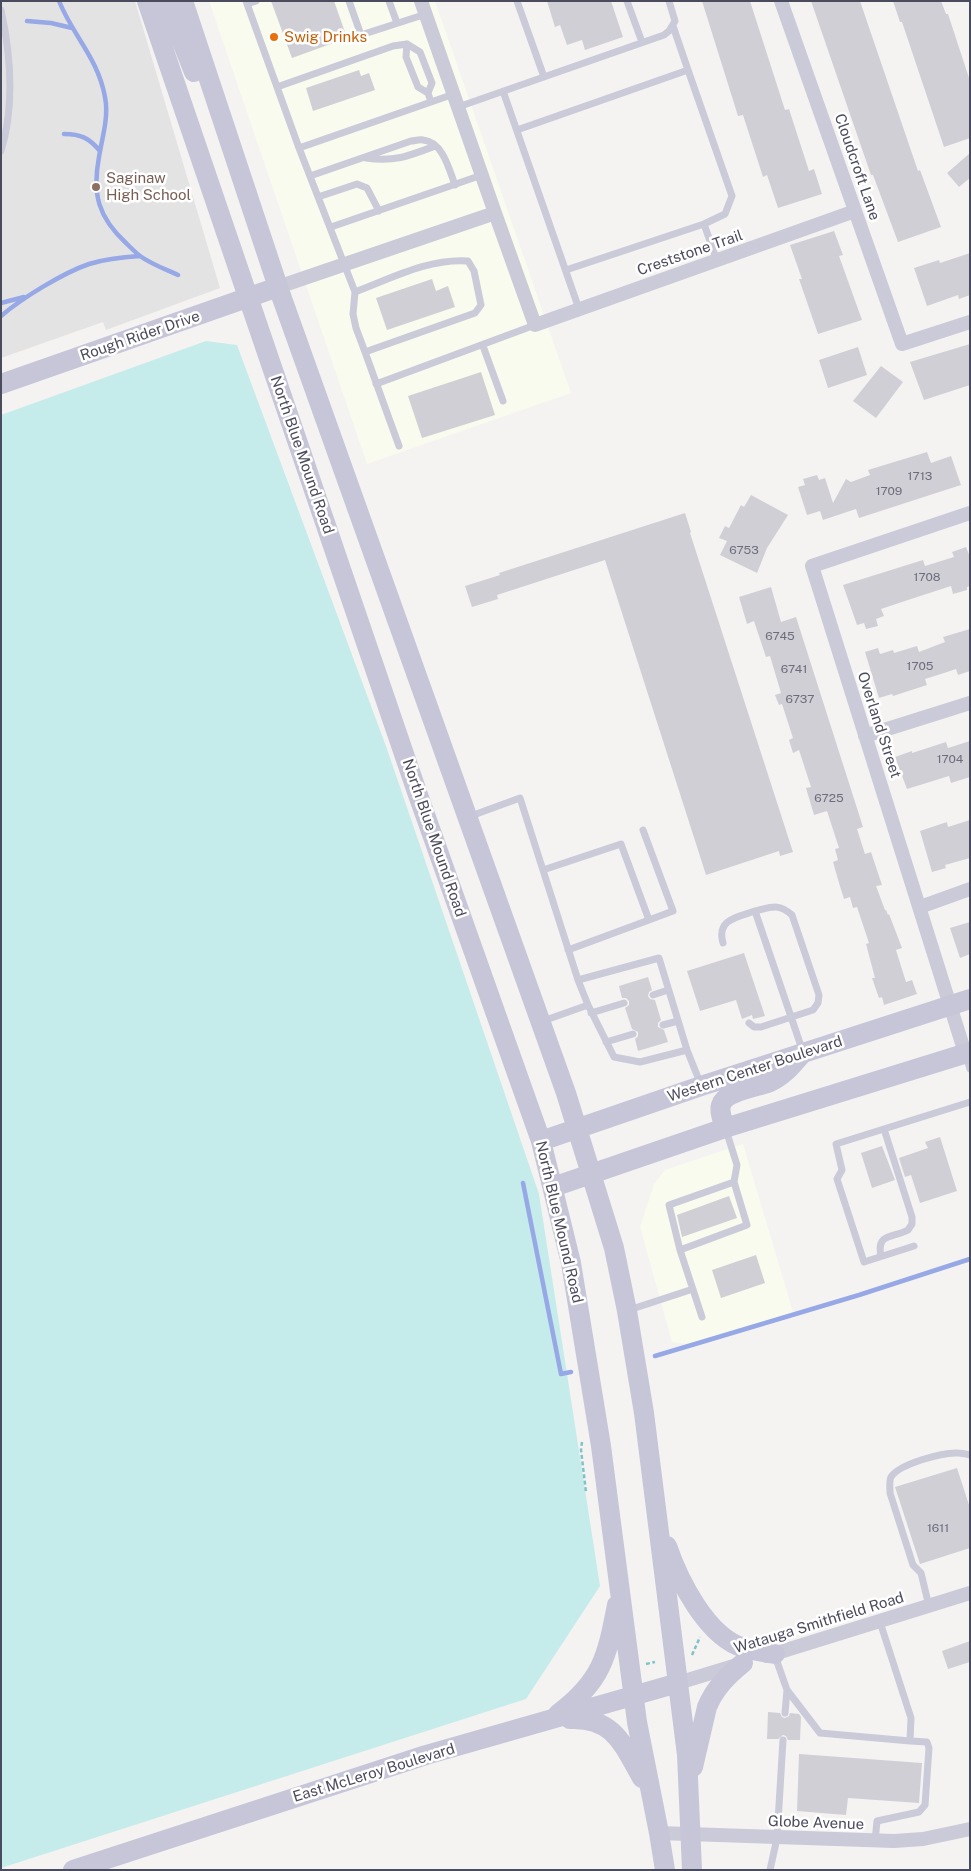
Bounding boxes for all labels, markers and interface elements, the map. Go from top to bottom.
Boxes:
place label: Swig Drinks [284,28,367,46]
marker: Swig Drinks [268,31,280,43]
street label: Cloudcroft Lane [830,111,884,223]
place label: Saginaw High School [106,169,191,204]
marker: Saginaw High School [90,181,102,193]
street label: Creststone Trail [635,226,745,280]
street label: Rough Rider Drive [78,307,202,365]
street label: North Blue Mound Road [266,374,338,536]
house number: 1713 [908,469,932,483]
house number: 1709 [876,484,902,498]
house number: 6753 [729,543,759,557]
house number: 1708 [914,570,940,584]
house number: 6745 [765,629,795,643]
house number: 1705 [907,659,933,673]
house number: 6741 [781,662,807,676]
street label: Overland Street [853,670,905,780]
house number: 6737 [786,692,814,706]
house number: 1704 [937,752,963,766]
street label: North Blue Mound Road [398,757,470,919]
house number: 6725 [814,791,844,805]
street label: Western Center Boulevard [665,1032,845,1106]
street label: North Blue Mound Road [532,1139,586,1305]
house number: 1611 [927,1521,949,1535]
street label: Watauga Smithfield Road [732,1589,906,1657]
street label: East McLeroy Boulevard [291,1740,457,1806]
street label: Globe Avenue [768,1812,864,1834]

